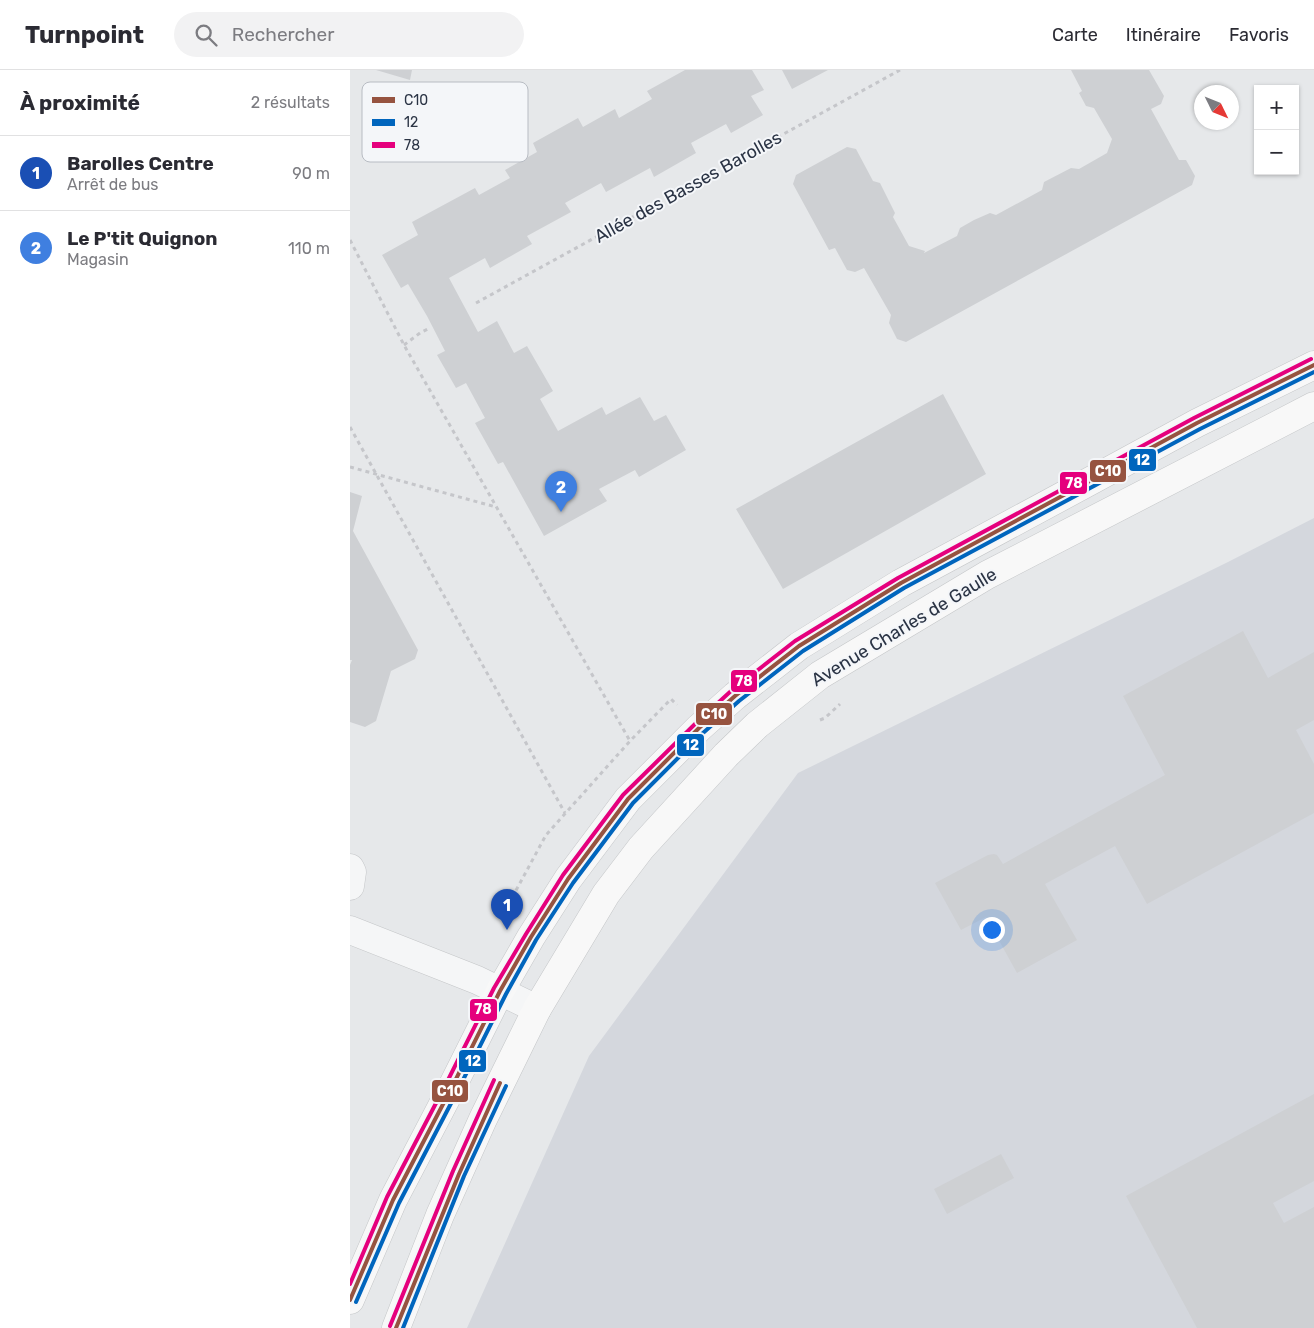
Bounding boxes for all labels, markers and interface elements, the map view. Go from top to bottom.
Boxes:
search box [174,12,524,57]
text: Turnpoint [25,21,144,49]
icon: search [192,21,220,49]
text: Rechercher [232,23,334,46]
text: Carte [1052,24,1098,46]
text: Itinéraire [1126,24,1201,46]
text: Favoris [1229,24,1289,46]
legend [362,82,528,162]
north arrow [1194,85,1239,130]
map controls [1254,85,1299,175]
button: + [1254,85,1299,130]
text: À proximité [20,90,140,115]
text: C10 [404,92,428,109]
text: 2 résultats [251,93,330,112]
text: 12 [404,114,418,131]
street label: Allée des Basses Barolles [591,126,785,248]
button: − [1254,130,1299,175]
text: 78 [404,137,420,154]
text: Barolles Centre [67,152,214,175]
text: 1 [32,164,40,183]
text: 90 m [292,164,330,183]
text: Arrêt de bus [67,175,159,194]
text: Le P'tit Quignon [67,227,218,250]
text: 2 [31,239,41,258]
text: 110 m [288,239,330,258]
text: Magasin [67,250,129,269]
line badge: 12 [1128,448,1157,472]
text: 12 [1134,452,1150,469]
line badge: C10 [1089,459,1127,483]
text: C10 [1095,463,1121,480]
pin: 2 [545,471,577,512]
line badge: 78 [1059,471,1088,495]
text: 78 [1065,475,1083,492]
street label: Avenue Charles de Gaulle [807,563,1001,691]
line badge: 78 [730,669,758,693]
text: 78 [735,673,753,690]
line badge: C10 [695,702,733,726]
text: C10 [701,706,727,723]
line badge: 12 [676,733,705,757]
text: 12 [683,737,699,754]
pin: 1 [491,889,523,930]
your location [979,917,1005,943]
line badge: 78 [469,998,498,1022]
text: 78 [474,1001,492,1018]
line badge: 12 [458,1049,487,1073]
text: 12 [465,1053,481,1070]
line badge: C10 [431,1079,469,1103]
text: C10 [437,1083,463,1100]

